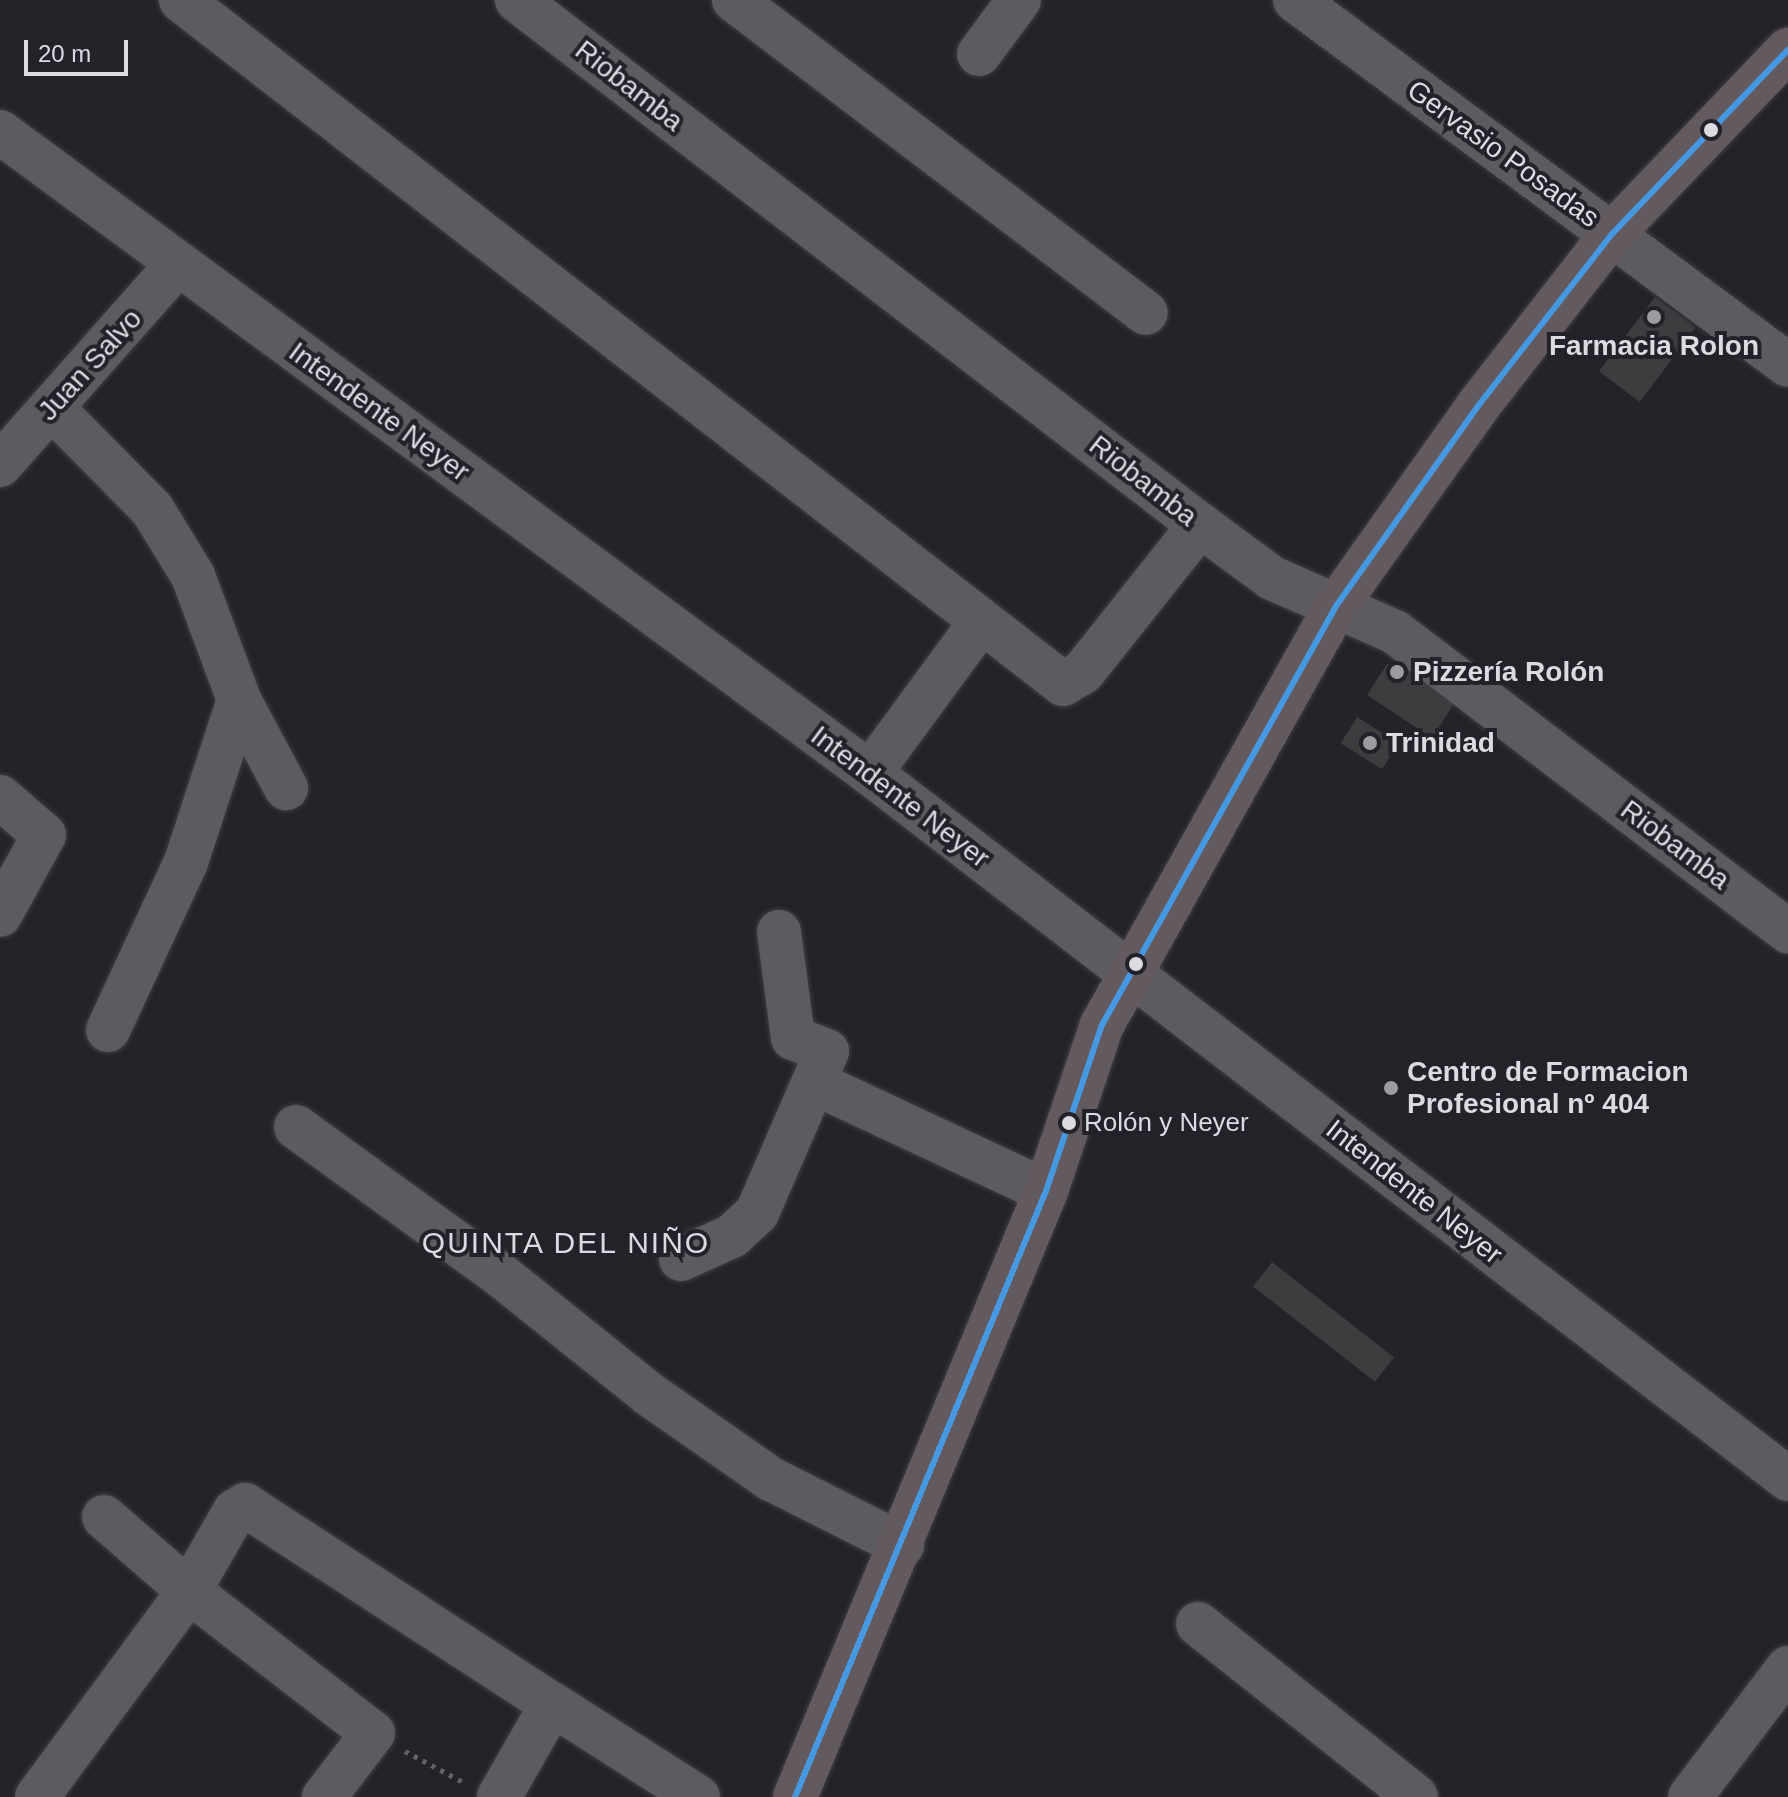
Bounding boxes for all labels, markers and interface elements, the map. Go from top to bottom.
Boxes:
scale bar [28,24,132,74]
street label: Riobamba [568,33,690,139]
text: 20 m [38,40,91,67]
street label: Gervasio Posadas [1401,73,1605,235]
unlabelled marker [1703,122,1719,138]
street label: Juan Salvo [31,302,149,428]
marker: Farmacia Rolon [1645,308,1663,326]
place label: Farmacia Rolon [1549,329,1759,363]
street label: Intendente Neyer [282,335,476,489]
street label: Riobamba [1082,428,1204,534]
place label: Pizzería Rolón [1413,655,1604,689]
marker: Pizzería Rolón [1388,663,1406,681]
street label: Intendente Neyer [804,719,996,875]
place label: Trinidad [1386,726,1495,760]
marker: Trinidad [1361,734,1379,752]
street label: Riobamba [1614,793,1736,897]
unlabelled marker [1128,956,1144,972]
place label: Centro de Formacion Profesional nº 404 [1407,1055,1689,1121]
marker: Centro de Formacion Profesional nº 404 [1382,1079,1400,1097]
place label: Rolón y Neyer [1084,1107,1249,1139]
street label: Intendente Neyer [1319,1113,1509,1271]
marker: Rolón y Neyer [1061,1115,1077,1131]
district label: QUINTA DEL NIÑO [420,1225,712,1261]

